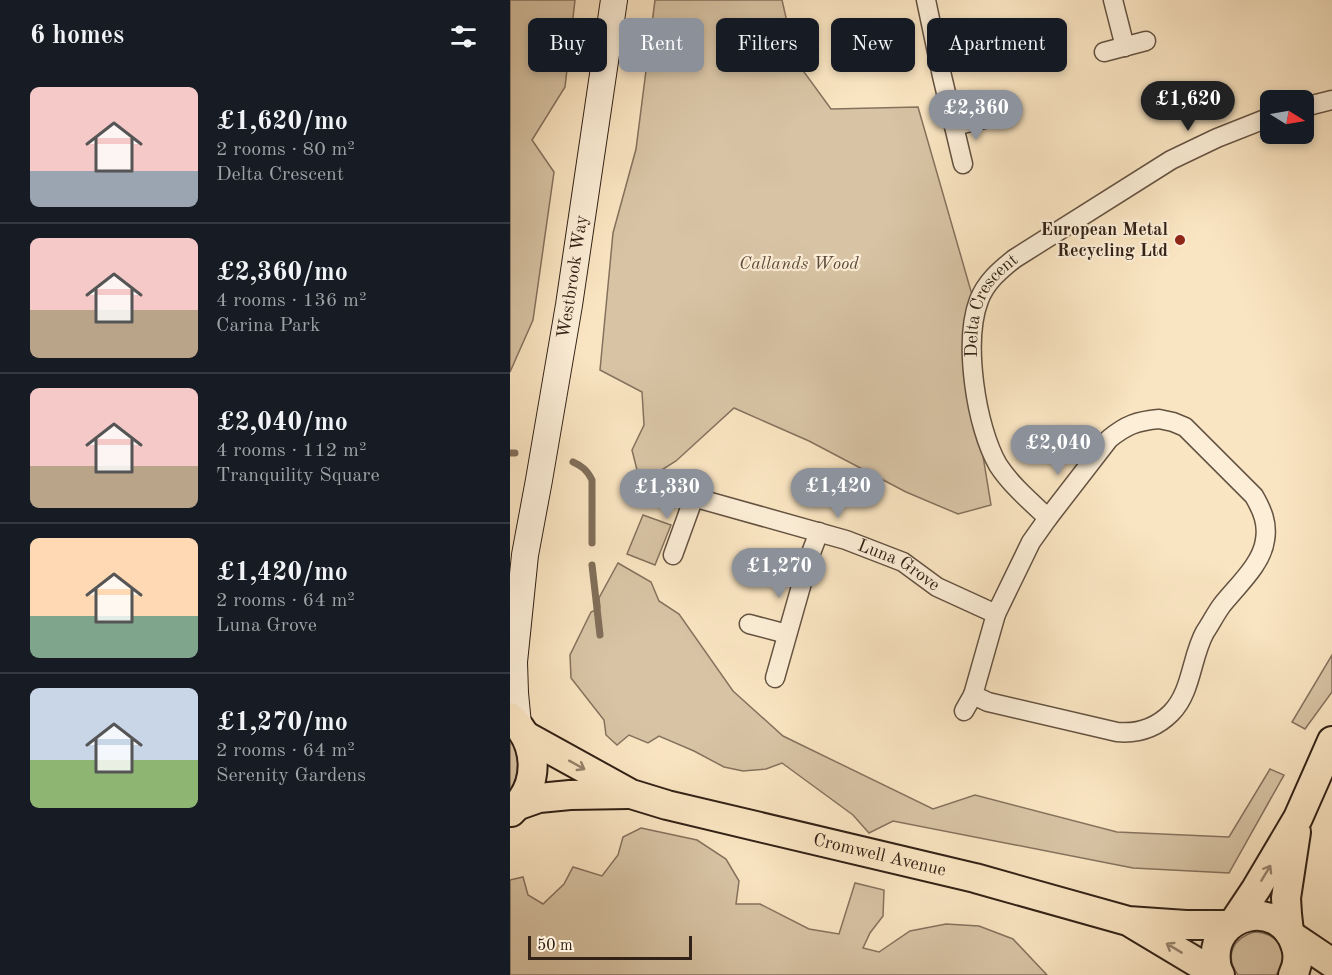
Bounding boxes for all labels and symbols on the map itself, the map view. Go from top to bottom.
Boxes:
pin: £1,620 [1139,81,1237,132]
pin: £2,360 [927,90,1025,141]
north arrow [1260,90,1314,144]
street label: Westbrook Way [554,213,591,340]
place label: European Metal Recycling Ltd [1041,221,1168,260]
marker: European Metal Recycling Ltd [1173,233,1187,247]
street label: Delta Crescent [963,251,1021,357]
park label: Callands Wood [739,255,859,273]
pin: £2,040 [1009,425,1107,476]
pin: £1,420 [789,468,887,519]
pin: £1,330 [618,469,716,520]
street label: Luna Grove [855,536,943,595]
pin: £1,270 [730,548,828,599]
one-way arrow [568,759,585,771]
street label: Cromwell Avenue [811,831,948,880]
one-way arrow [1260,865,1272,882]
scale bar [528,933,692,960]
one-way arrow [1166,942,1183,954]

